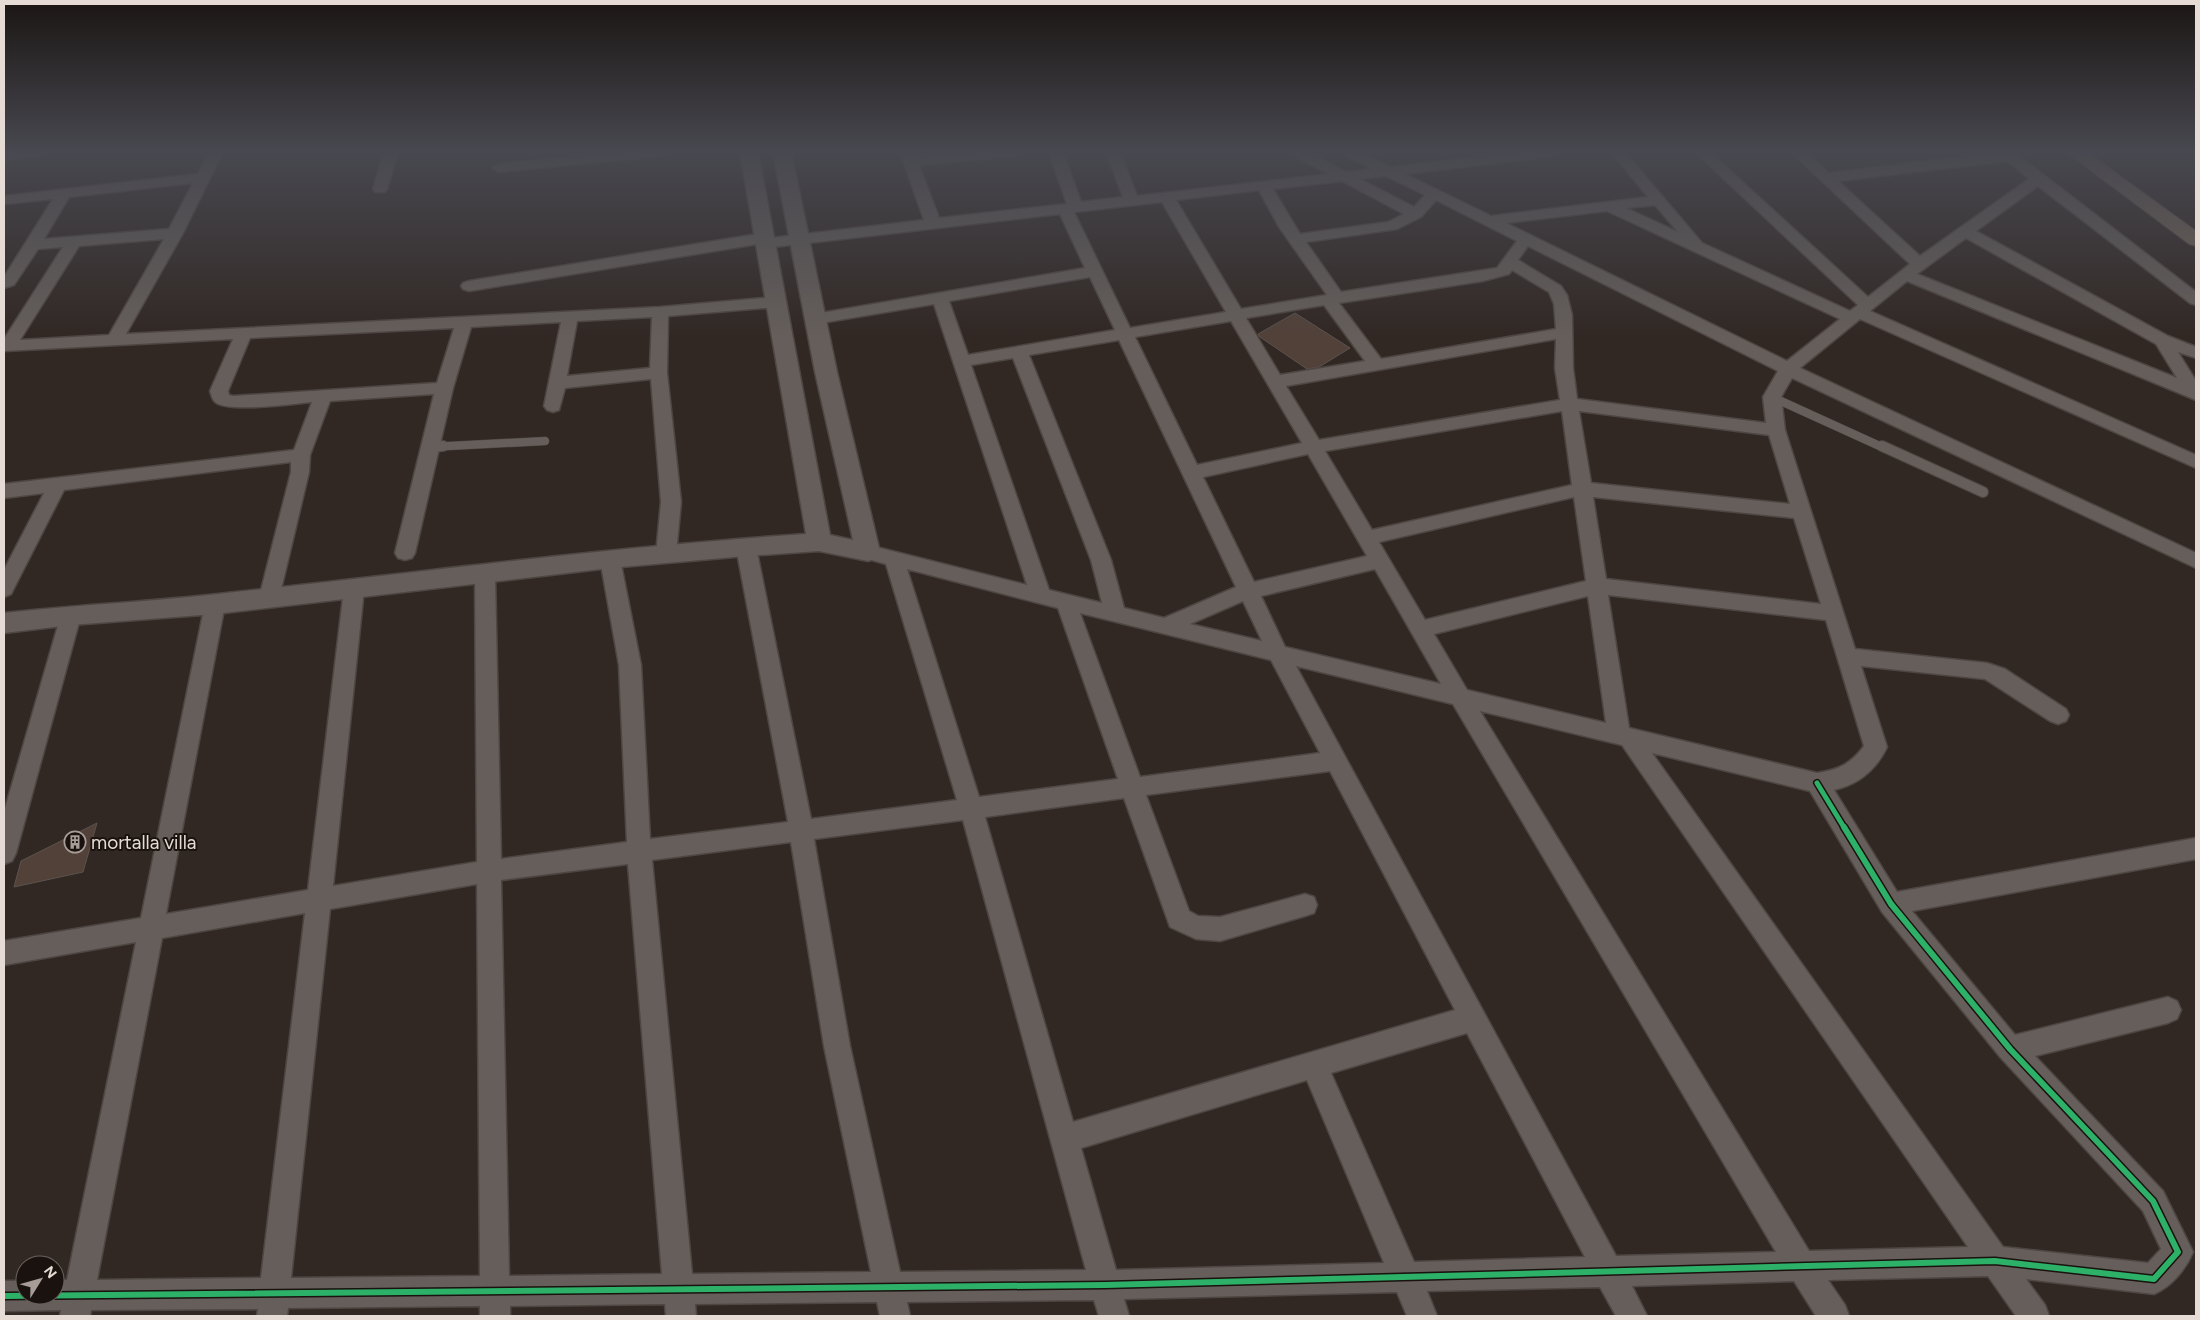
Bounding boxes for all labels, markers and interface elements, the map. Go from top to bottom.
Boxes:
building icon: mortalla villa [63,830,87,854]
place label: mortalla villa [91,831,197,854]
north arrow [15,1255,65,1305]
text: N [40,1263,60,1282]

